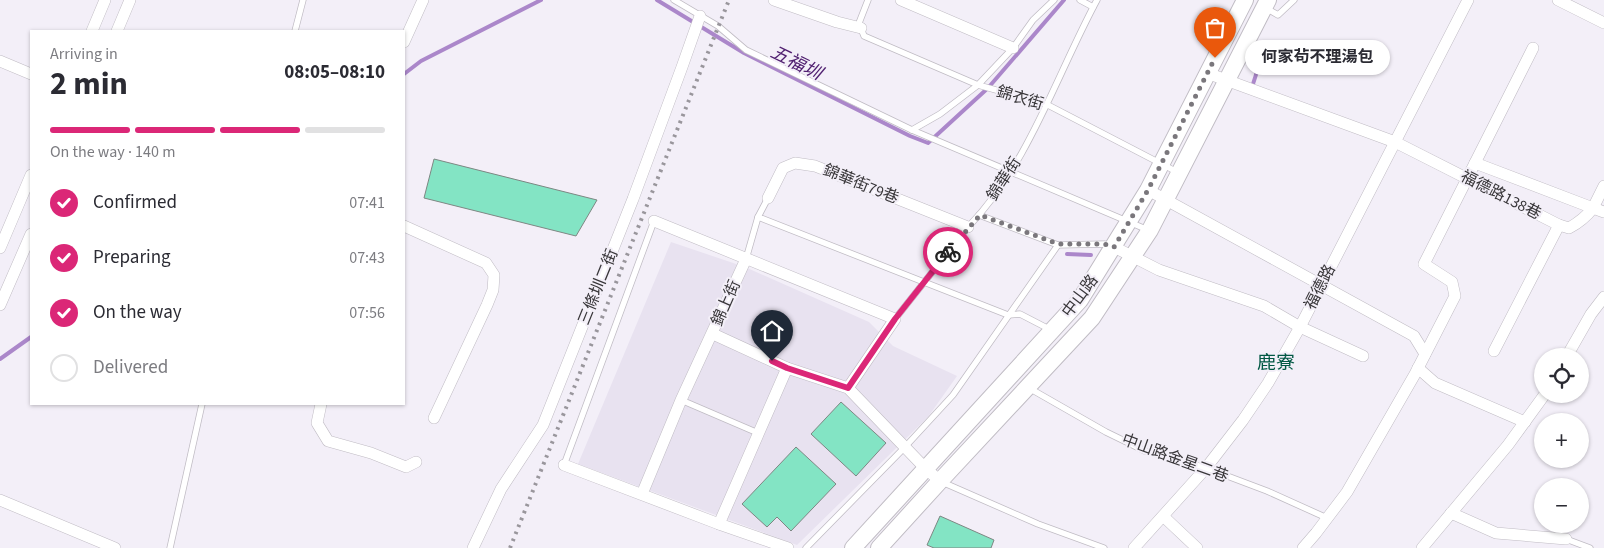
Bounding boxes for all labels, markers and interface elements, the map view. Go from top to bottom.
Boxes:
pin [1194,7,1236,58]
icon: bag [1201,14,1229,42]
water label: 五福圳 [766,40,828,87]
callout: 何家茍不理湯包 [1245,40,1390,76]
text: Arriving in [50,43,118,65]
text: 何家茍不理湯包 [1261,46,1374,68]
text: 08:05–08:10 [284,59,385,86]
text: 2 min [50,61,128,107]
street label: 錦衣街 [994,80,1046,116]
text: On the way · 140 m [50,141,175,163]
street label: 錦華街 [982,153,1026,205]
street label: 錦華街79巷 [820,159,902,209]
street label: 福德路138巷 [1457,165,1545,225]
icon: check [50,189,78,217]
text: Confirmed [93,189,177,216]
text: 07:41 [349,192,385,214]
courier [923,227,973,277]
icon: bike [934,238,962,266]
icon: check [50,244,78,272]
text: Preparing [93,244,171,271]
street label: 三條圳二街 [573,246,623,328]
text: 07:43 [349,247,385,269]
street label: 福德路 [1299,261,1341,313]
street label: 中山路 [1057,270,1103,322]
street label: 錦上街 [706,277,746,329]
icon: check [50,299,78,327]
text: On the way [93,299,182,326]
text: 07:56 [349,302,385,324]
pin [751,310,793,361]
icon: home [758,317,786,345]
map controls [1534,348,1589,533]
button: locate [1534,348,1589,403]
district label: 鹿寮 [1257,350,1295,377]
text: Delivered [93,354,168,381]
button: + [1534,413,1589,468]
street label: 中山路金星二巷 [1119,429,1231,487]
button: − [1534,478,1589,533]

